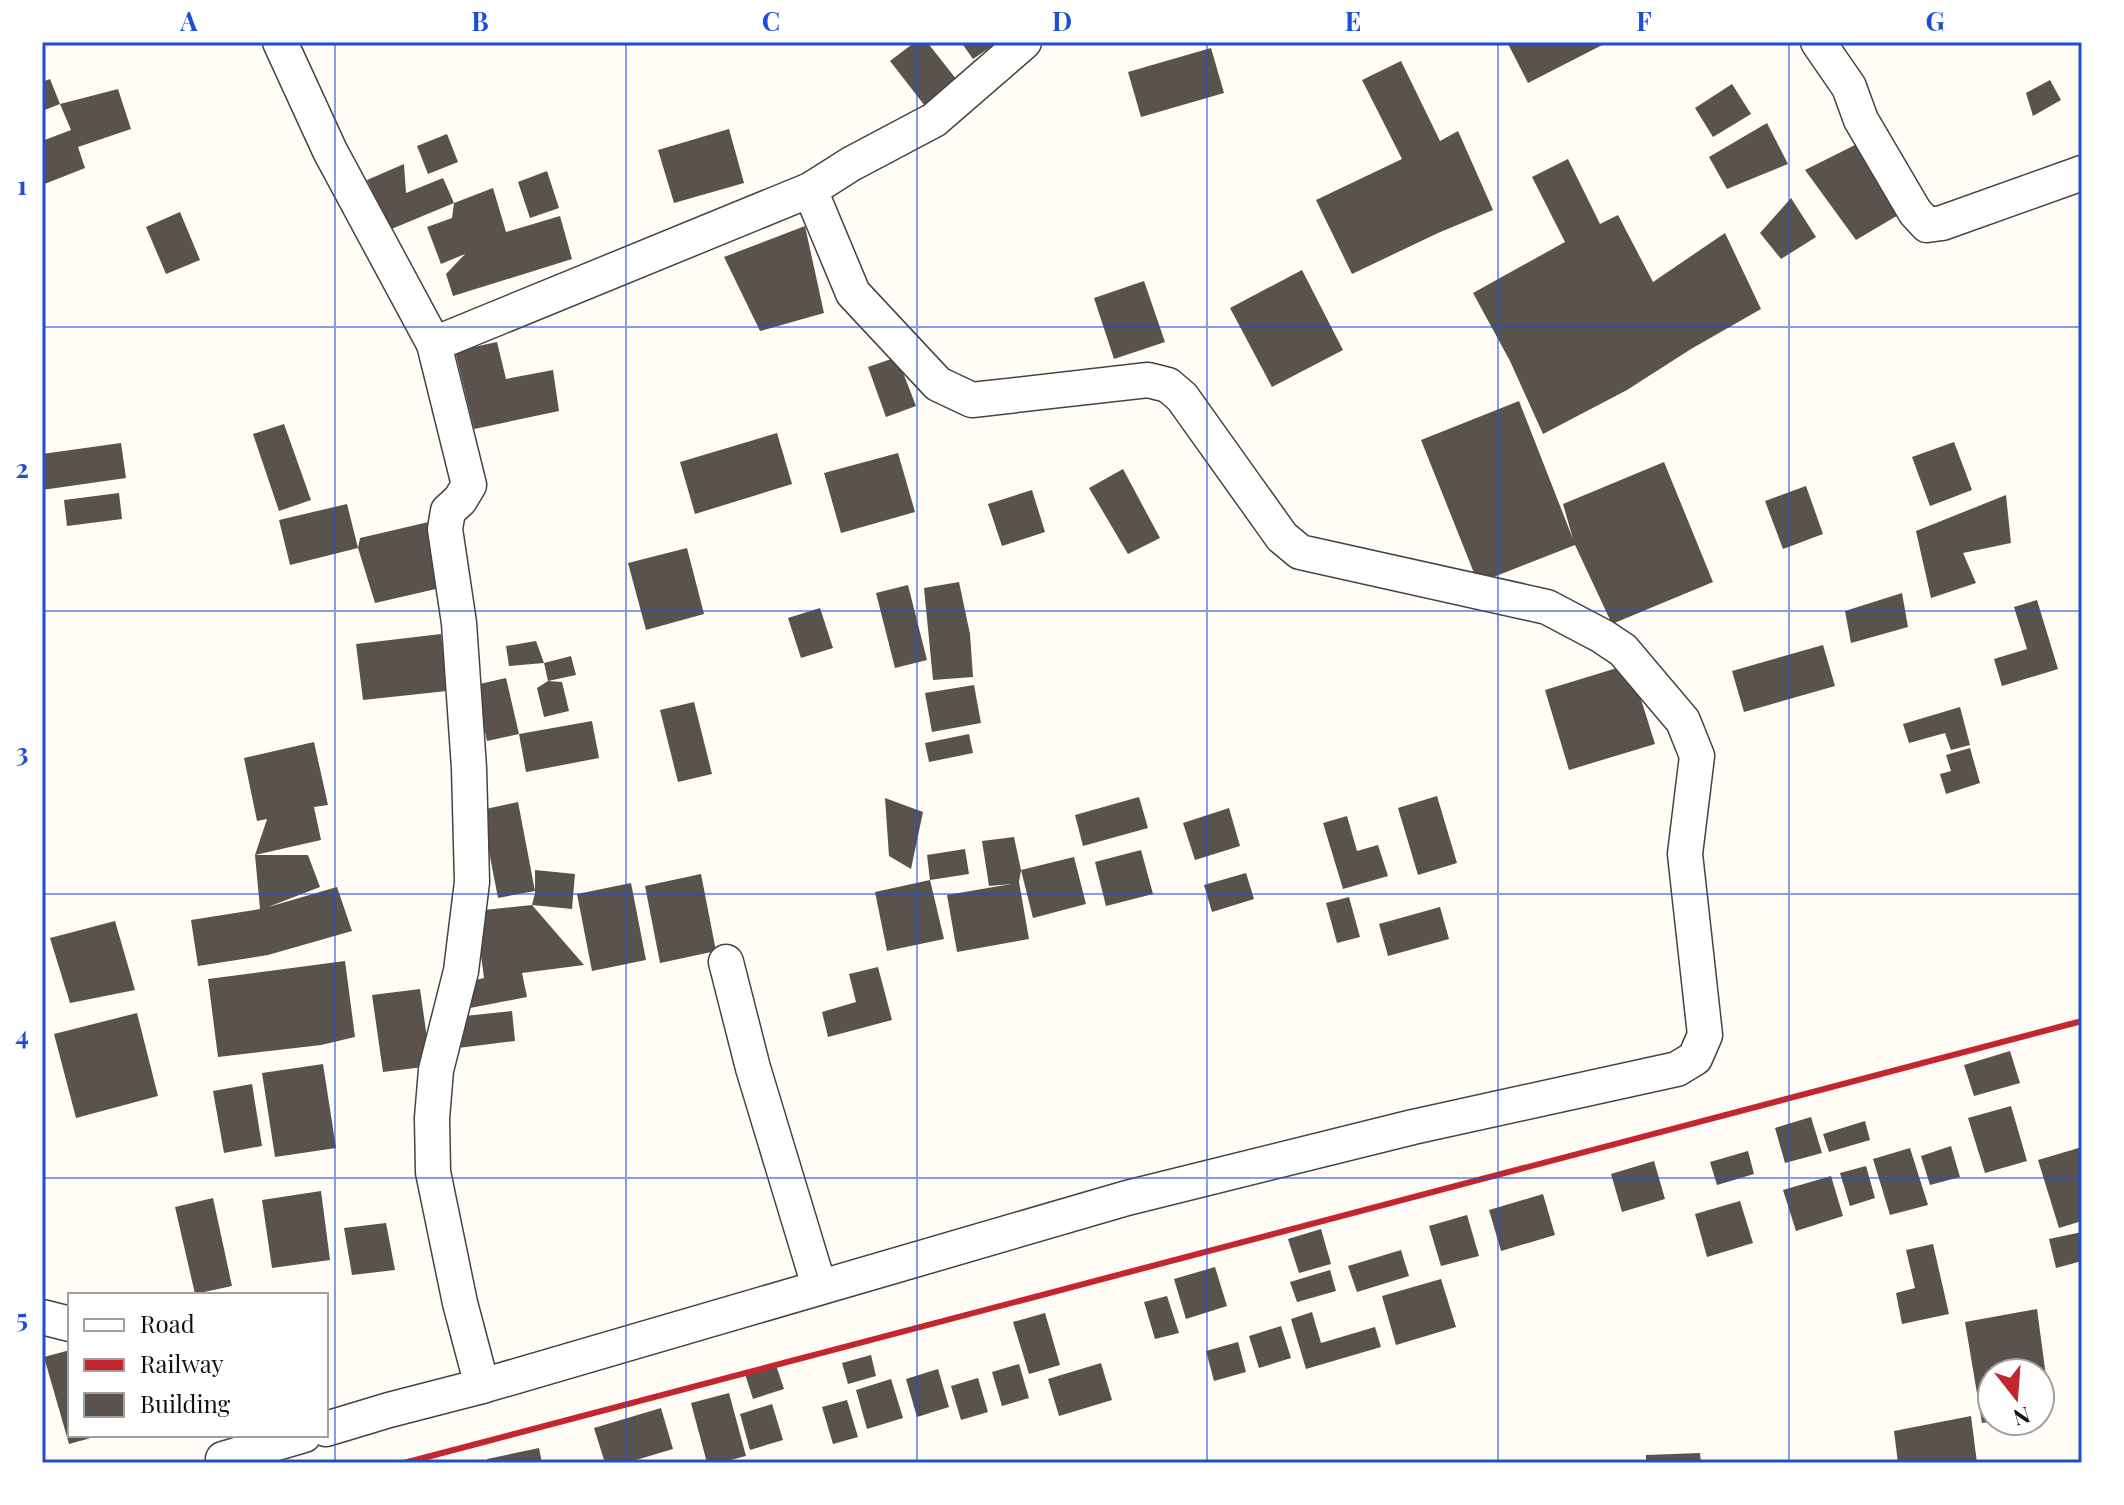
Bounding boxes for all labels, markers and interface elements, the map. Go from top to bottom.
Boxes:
text: A [179,3,198,38]
text: B [471,3,489,38]
text: C [762,3,780,38]
text: D [1052,3,1072,38]
text: E [1345,3,1361,38]
text: F [1636,3,1652,38]
text: G [1925,3,1945,38]
text: 1 [17,167,27,202]
text: 2 [15,450,29,485]
text: 3 [16,734,28,769]
text: 4 [15,1017,29,1052]
legend [68,1293,328,1437]
text: 5 [16,1300,28,1335]
text: Road [140,1307,195,1339]
text: Railway [140,1347,224,1379]
north arrow [1976,1357,2056,1437]
text: Building [140,1387,231,1419]
text: N [2010,1400,2034,1434]

